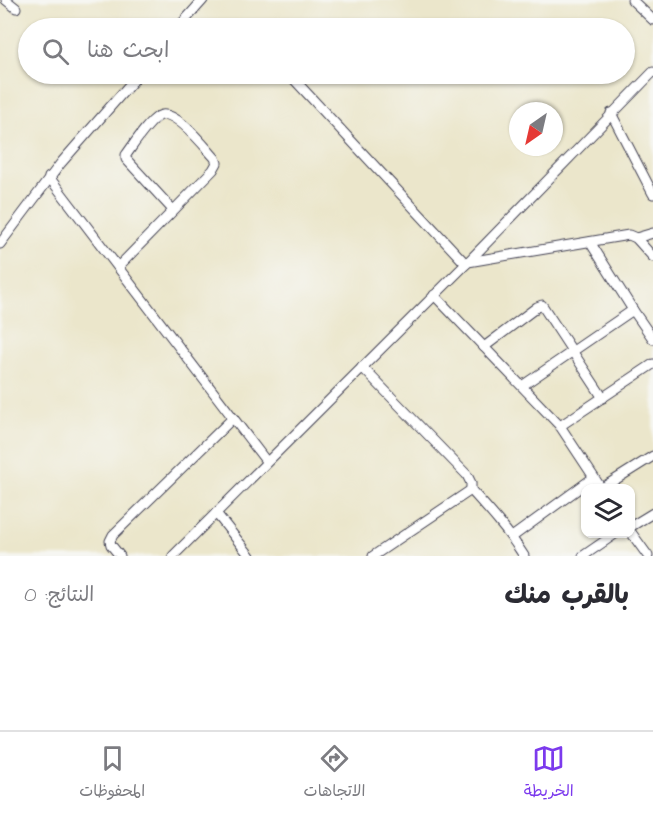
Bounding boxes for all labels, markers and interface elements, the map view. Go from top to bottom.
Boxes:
search box [18,18,635,84]
icon: search [39,35,72,68]
text: ابحث هنا [87,35,169,66]
north arrow [509,102,563,156]
map controls [581,484,635,538]
button: layers [581,484,635,538]
text: بالقرب منك [505,577,629,613]
text: النتائج: 0 [24,581,94,609]
tab: المحفوظات [79,742,145,805]
tab: الاتجاهات [304,742,365,805]
tab: الخريطة [524,742,574,805]

